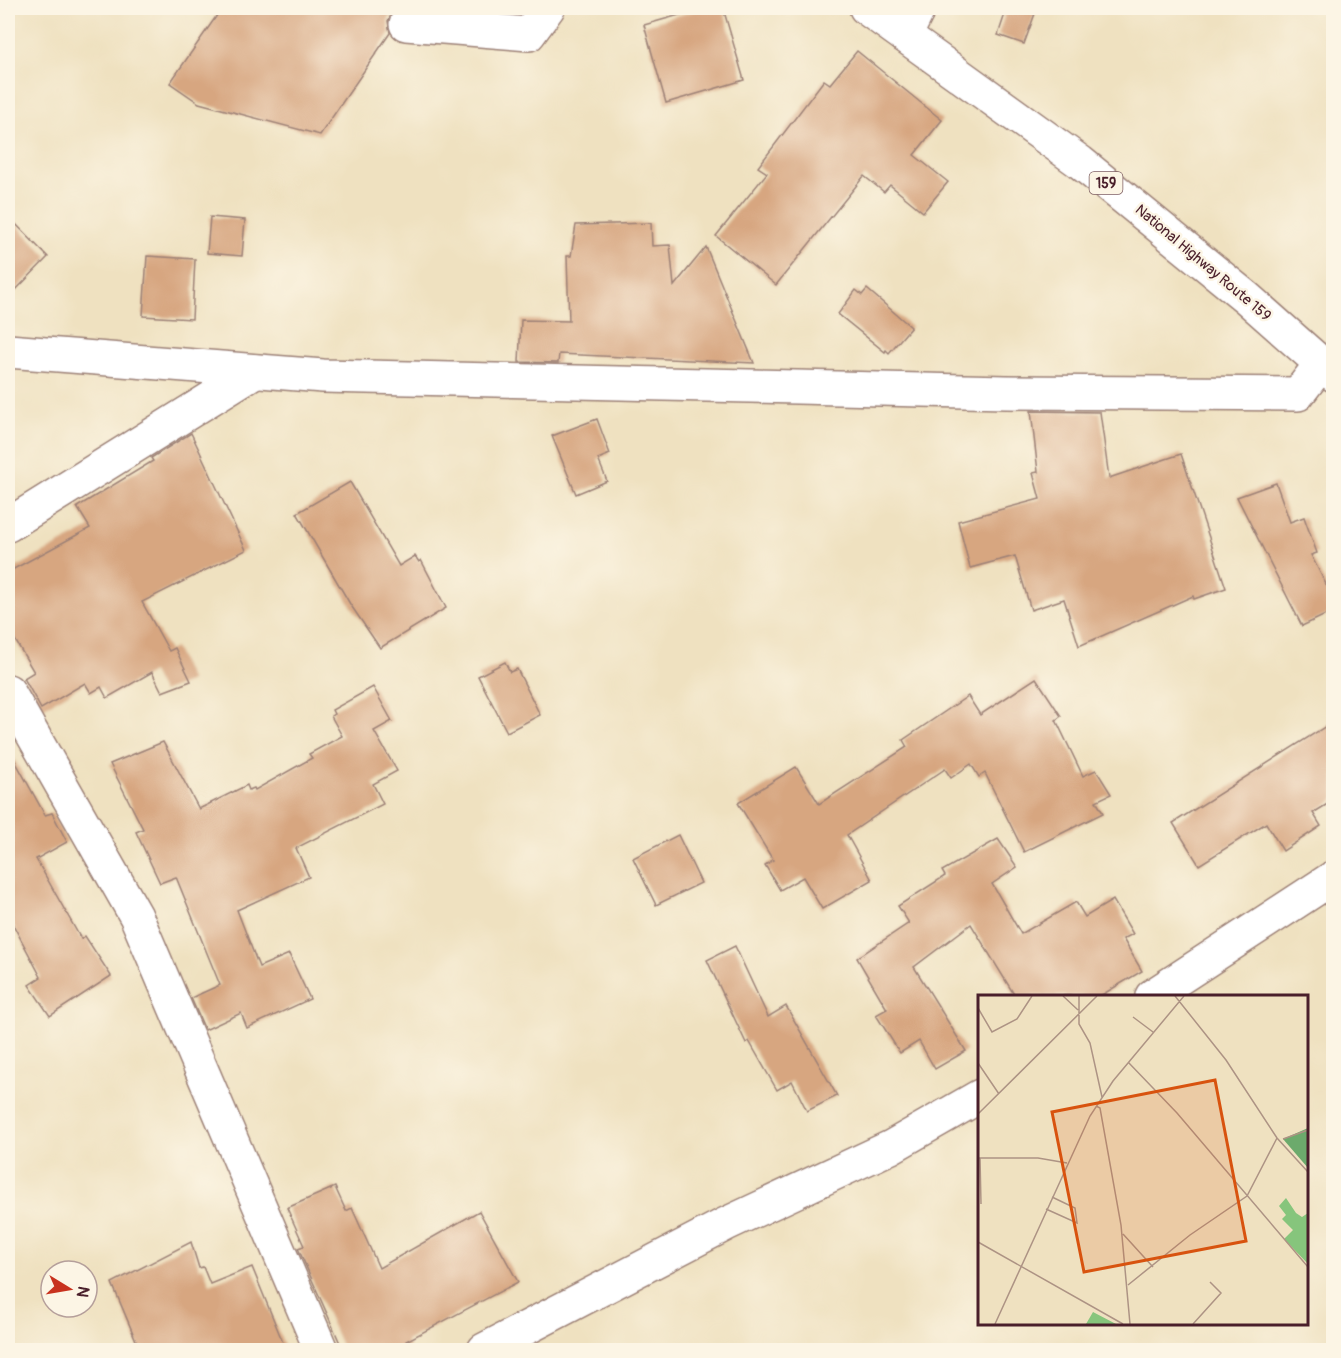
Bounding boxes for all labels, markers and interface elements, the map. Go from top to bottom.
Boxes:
road number: 159 [1090,172,1122,194]
street label: National Highway Route 159 [1131,200,1275,326]
inset map [978,995,1308,1325]
north arrow [39,1259,99,1319]
text: N [72,1284,94,1299]

